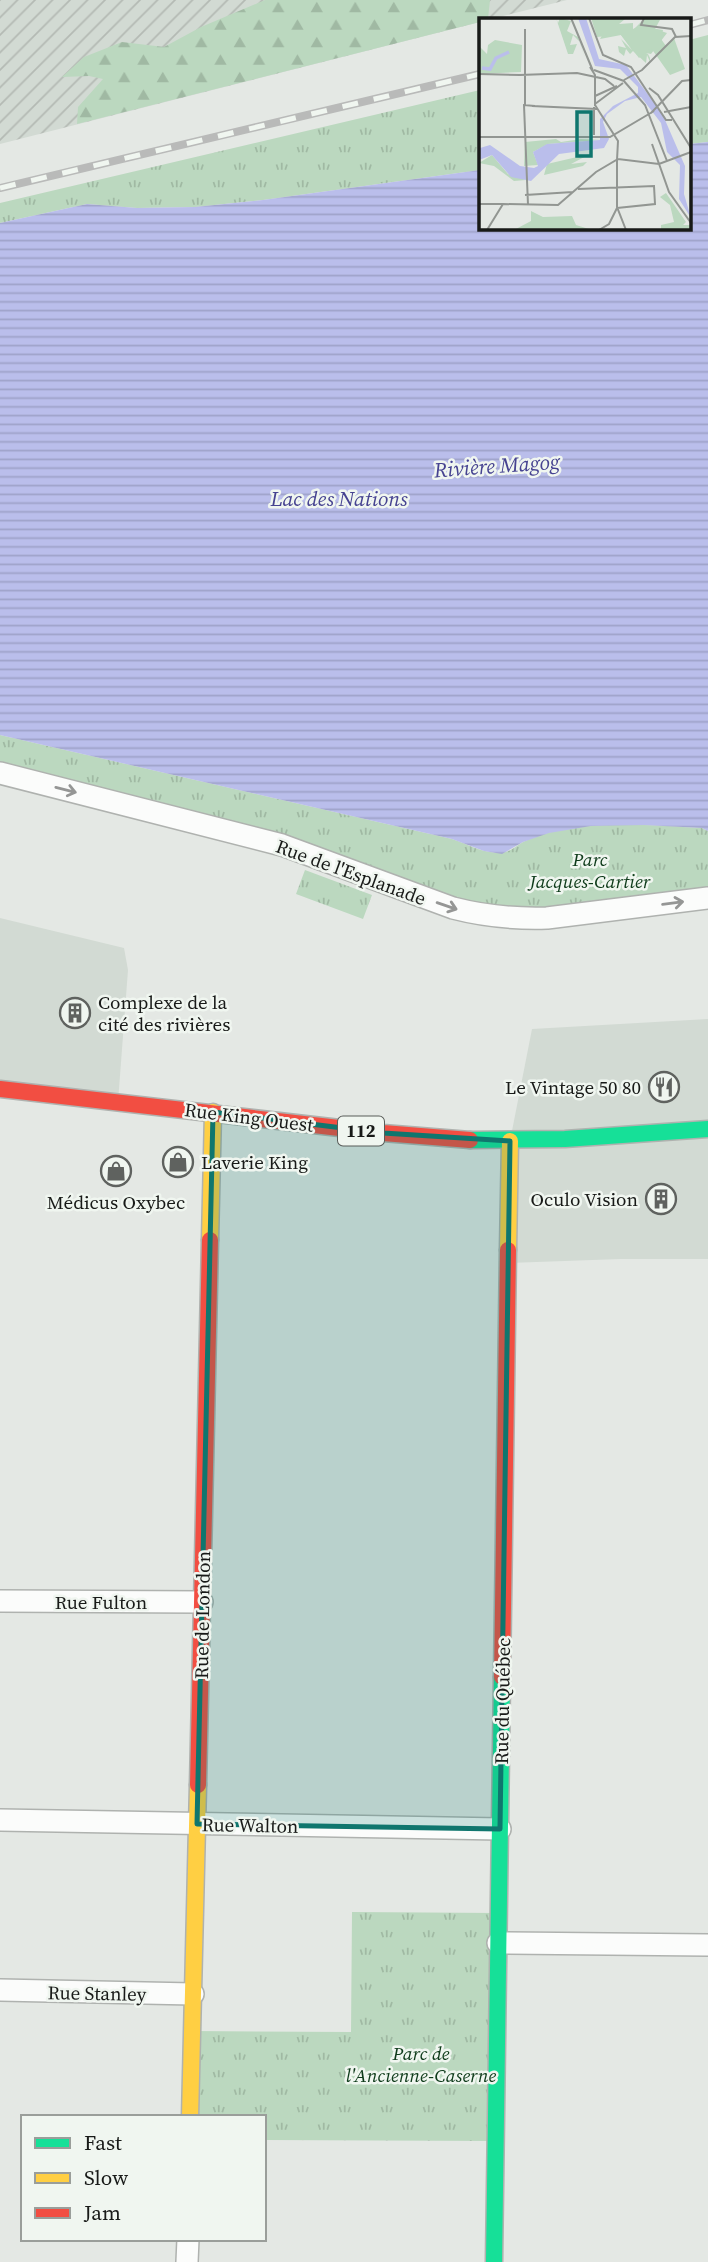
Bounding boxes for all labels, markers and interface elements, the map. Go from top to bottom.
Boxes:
inset map [479,18,690,229]
water label: Rivière Magog [432,447,562,484]
water label: Lac des Nations [269,484,408,513]
one-way arrow [54,784,77,797]
street label: Rue de l'Esplanade [272,833,430,911]
park label: Parc Jacques-Cartier [527,846,652,894]
one-way arrow [661,896,683,909]
one-way arrow [436,901,458,913]
place label: Complexe de la cité des rivières [98,989,231,1037]
building icon: Complexe de la cité des rivières [58,996,92,1030]
restaurant icon: Le Vintage 50 80 [647,1070,681,1104]
place label: Le Vintage 50 80 [505,1074,641,1100]
street label: Rue King Ouest [183,1096,316,1138]
road number: 112 [338,1116,384,1146]
shop icon: Laverie King [161,1145,195,1179]
place label: Laverie King [201,1149,308,1175]
shop icon: Médicus Oxybec [99,1154,133,1188]
building icon: Oculo Vision [644,1182,678,1216]
place label: Oculo Vision [531,1186,638,1212]
place label: Médicus Oxybec [47,1189,185,1215]
street label: Rue de London [188,1551,216,1679]
street label: Rue Fulton [55,1589,147,1615]
street label: Rue du Québec [488,1637,516,1765]
street label: Rue Walton [201,1811,299,1839]
street label: Rue Stanley [47,1979,147,2007]
park label: Parc de l'Ancienne-Caserne [346,2040,496,2088]
legend [21,2115,266,2241]
text: Fast [84,2128,122,2157]
text: Slow [84,2163,128,2192]
text: Jam [83,2198,121,2227]

